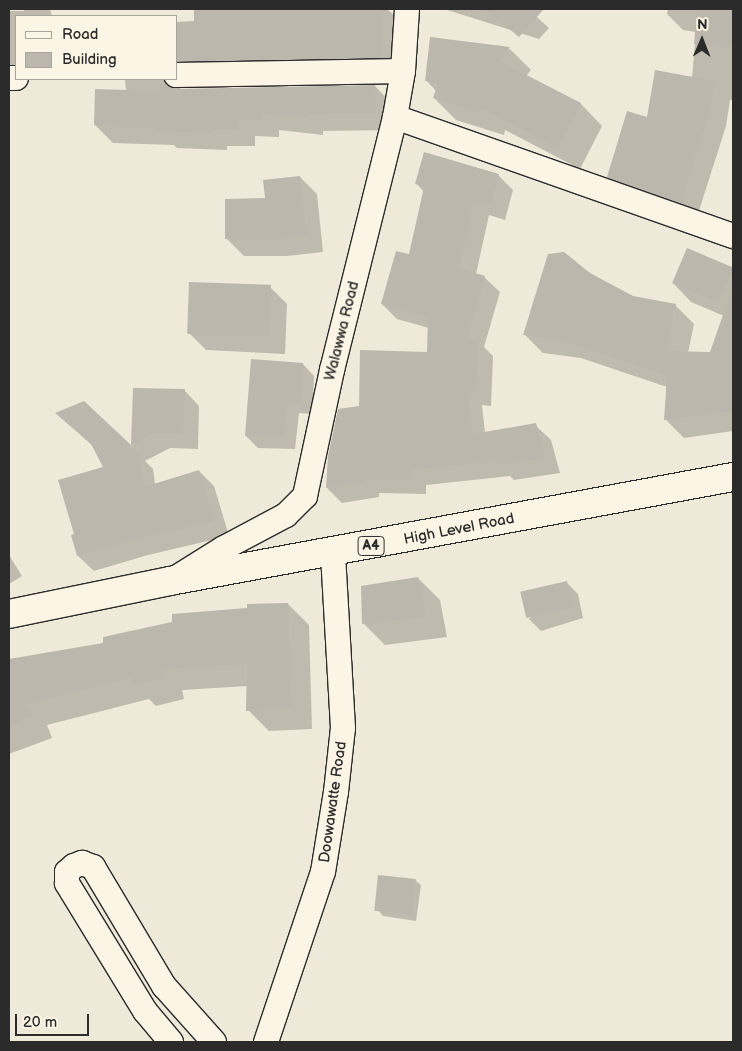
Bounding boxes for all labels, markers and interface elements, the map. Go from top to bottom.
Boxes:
legend [15,15,178,80]
north arrow [677,15,727,65]
text: N [697,16,708,33]
text: Road [62,25,98,44]
text: Building [62,50,117,69]
street label: Walawwa Road [321,279,363,383]
street label: High Level Road [402,509,516,549]
road number: A4 [357,534,385,558]
street label: Doowawatte Road [316,740,350,864]
scale bar [18,1004,91,1036]
text: 20 m [23,1013,57,1032]

